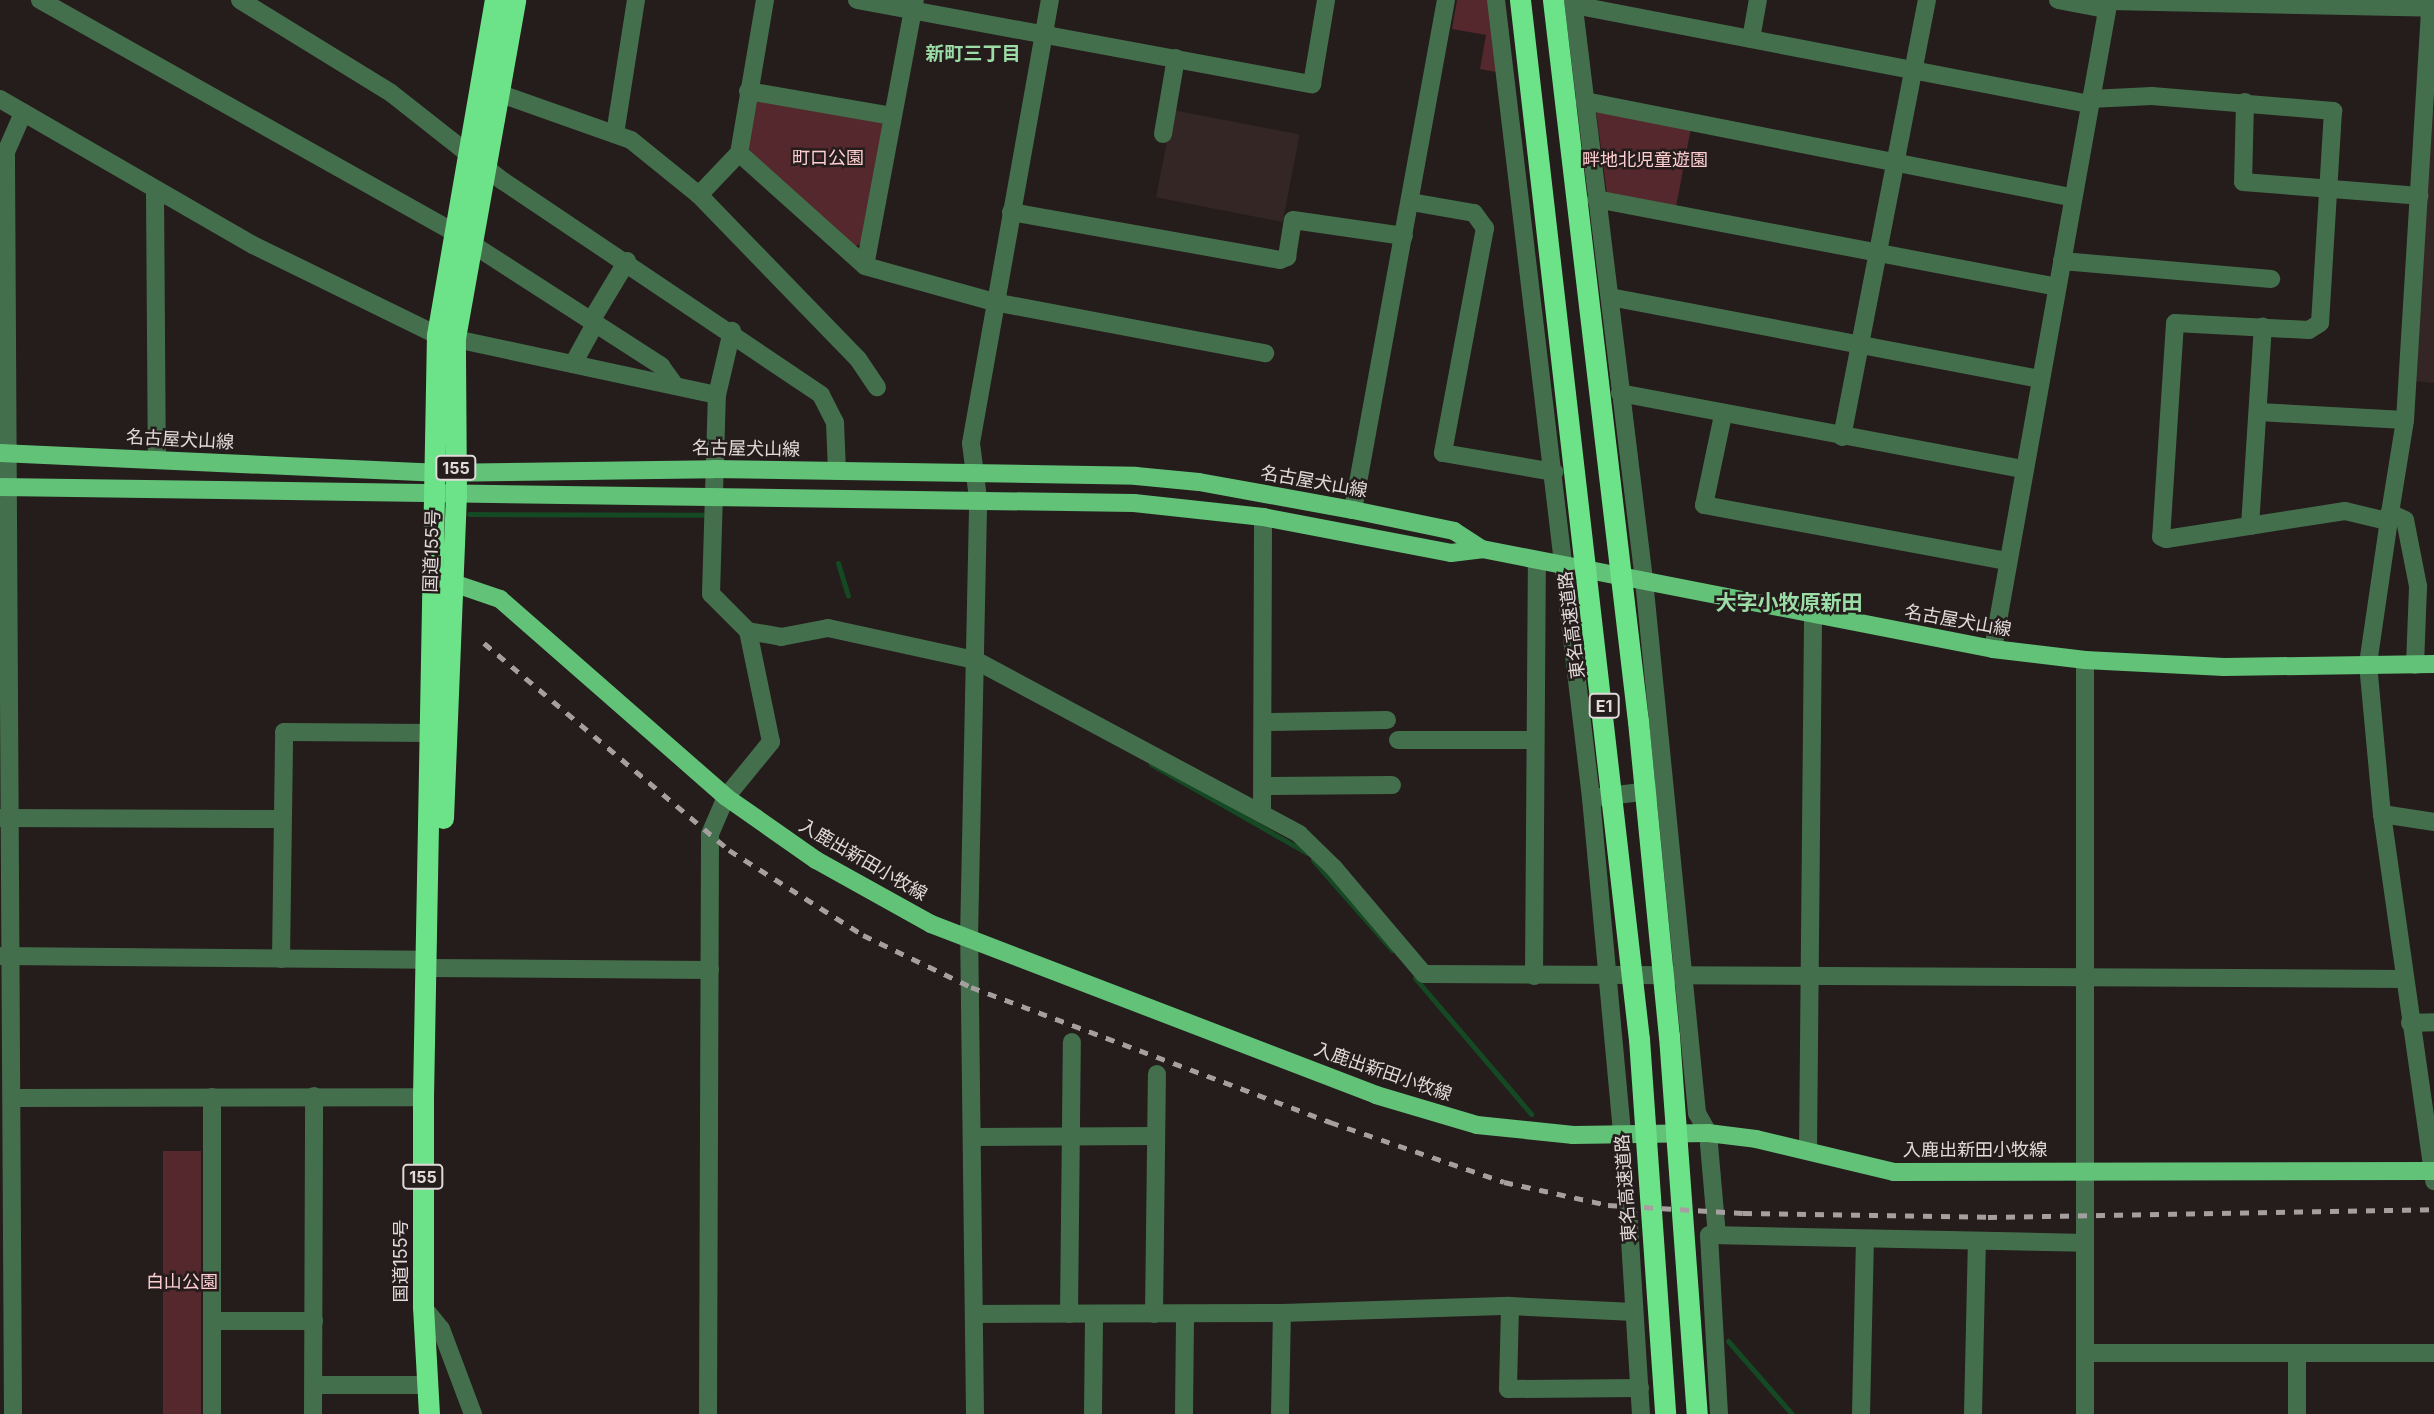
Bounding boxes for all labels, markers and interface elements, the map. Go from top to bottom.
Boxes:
district label: 新町三丁目 [926,43,1020,65]
park label: 町口公園 [792,147,864,169]
park label: 畔地北児童遊園 [1582,149,1708,171]
street label: 名古屋犬山線 [126,426,234,454]
street label: 名古屋犬山線 [692,437,800,461]
road number: 155 [435,456,477,481]
street label: 名古屋犬山線 [1259,462,1369,502]
street label: 国道155号 [420,509,444,593]
street label: 東名高速道路 [1555,570,1589,680]
district label: 大字小牧原新田 [1716,590,1862,616]
street label: 名古屋犬山線 [1903,601,2013,641]
road number: E1 [1588,694,1620,719]
street label: 入鹿出新田小牧線 [795,815,931,905]
street label: 入鹿出新田小牧線 [1311,1038,1455,1106]
street label: 東名高速道路 [1611,1133,1641,1243]
street label: 入鹿出新田小牧線 [1903,1139,2047,1161]
road number: 155 [402,1164,444,1190]
street label: 国道155号 [390,1219,412,1303]
park label: 白山公園 [146,1271,218,1293]

